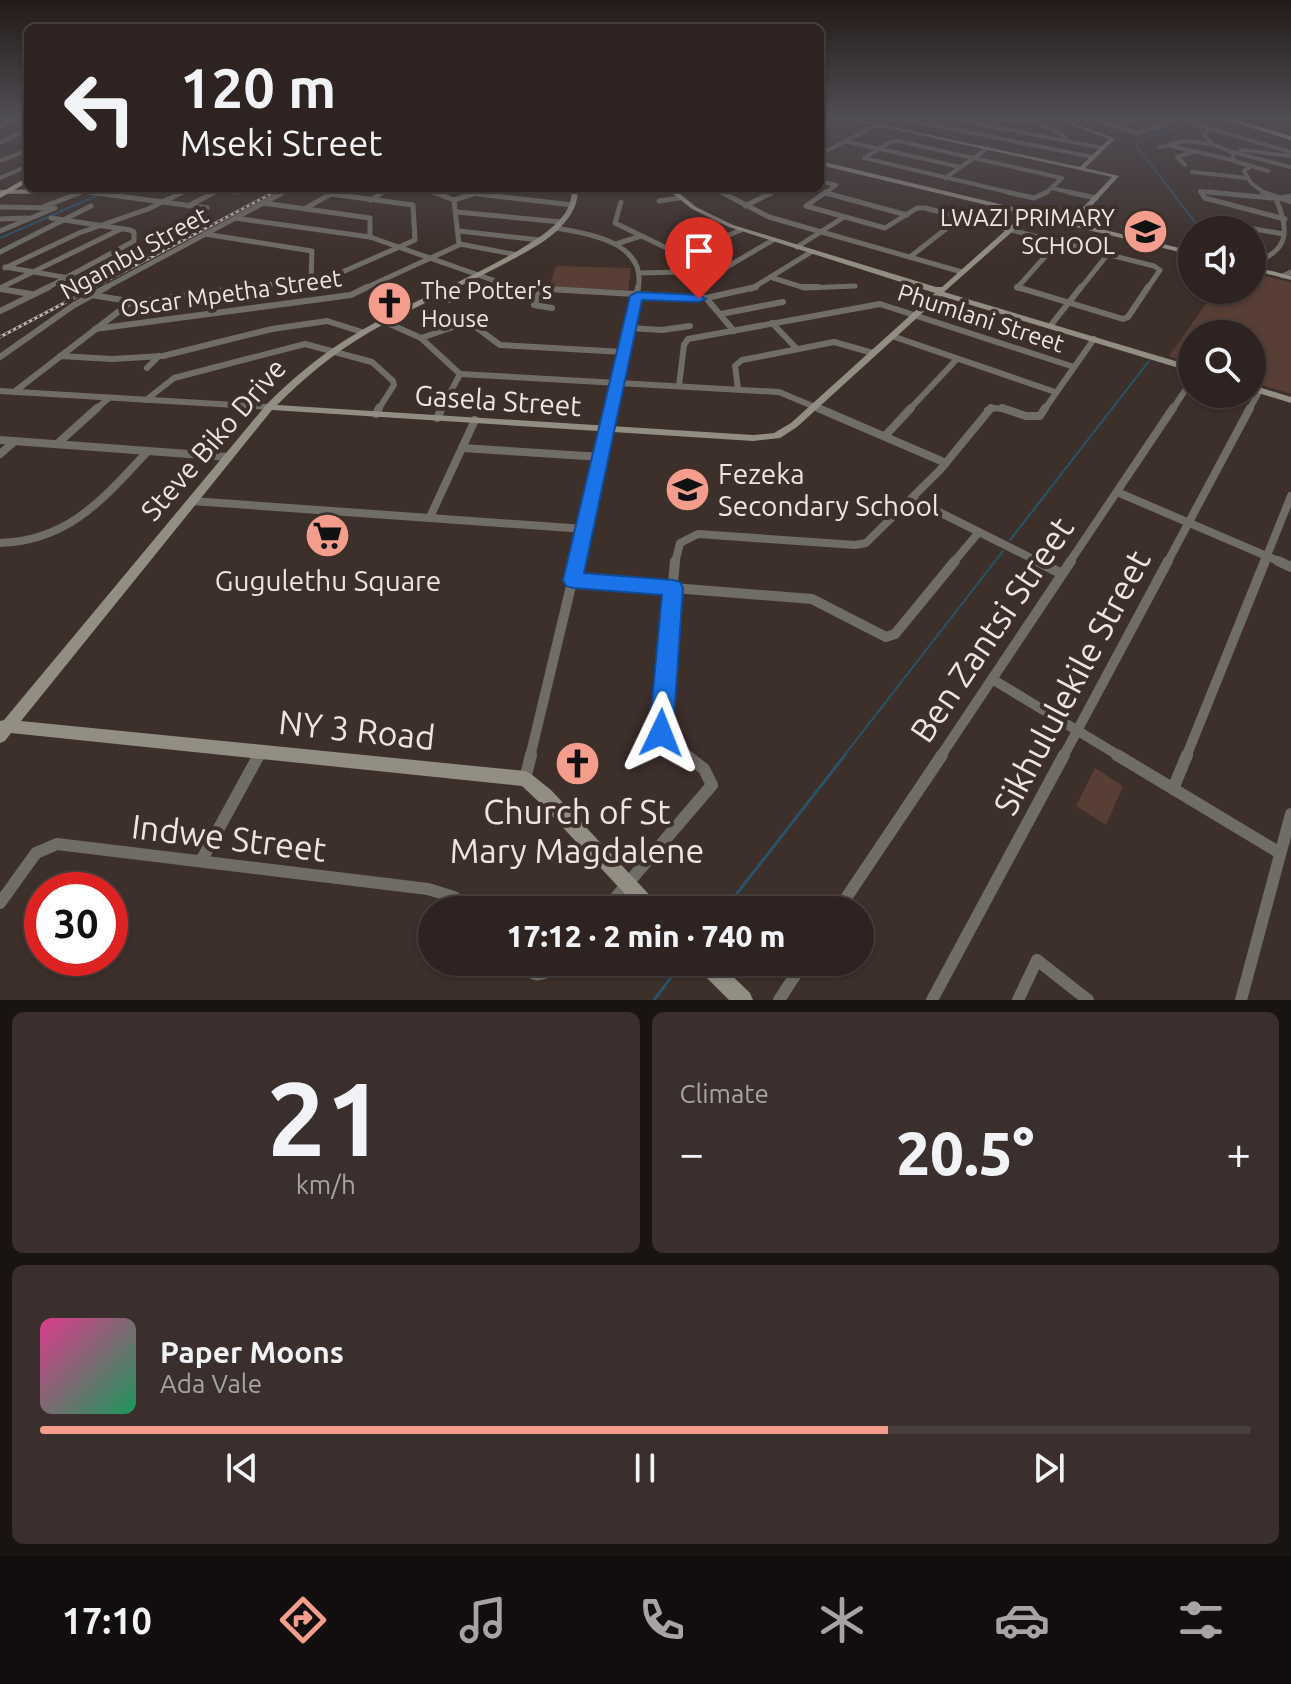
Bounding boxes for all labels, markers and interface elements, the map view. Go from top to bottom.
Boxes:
icon: left [48,56,152,160]
text: 120 m [180,56,336,119]
text: Mseki Street [180,122,382,163]
street label: Ngambu Street [56,201,213,305]
place label: LWAZI PRIMARY SCHOOL [940,204,1115,259]
school or university icon: LWAZI PRIMARY SCHOOL [1122,207,1170,255]
map controls [1178,216,1266,408]
button: sound [1178,216,1266,304]
pin [665,217,733,299]
icon: arrive [677,229,721,273]
street label: Oscar Mpetha Street [119,264,344,322]
place label: The Potter's House [421,277,552,332]
street label: Phumlani Street [894,278,1068,358]
church icon: The Potter's House [366,280,414,328]
button: search [1178,320,1266,408]
street label: Steve Biko Drive [134,352,292,526]
street label: Gasela Street [414,379,582,421]
place label: Fezeka Secondary School [718,458,939,521]
school or university icon: Fezeka Secondary School [663,465,711,513]
street label: Ben Zantsi Street [902,509,1080,749]
supermarket icon: Gugulethu Square [304,512,352,560]
street label: Sikhululekile Street [985,543,1157,821]
place label: Gugulethu Square [215,565,441,596]
position arrow [619,691,703,775]
street label: NY 3 Road [277,702,437,756]
church icon: Church of St Mary Magdalene [553,739,601,787]
place label: Church of St Mary Magdalene [450,792,704,869]
street label: Indwe Street [129,806,329,868]
speed limit sign: 30 [24,872,128,976]
text: 17:12 · 2 min · 740 m [507,919,785,953]
text: 21 [267,1059,384,1176]
text: Climate [680,1079,769,1108]
text: 20.5° [896,1119,1034,1186]
text: − [680,1128,704,1177]
text: + [1226,1128,1251,1177]
text: km/h [296,1170,356,1199]
text: Paper Moons [160,1335,344,1369]
text: Ada Vale [160,1369,262,1398]
icon: previous [220,1446,264,1490]
icon: pause [623,1446,667,1490]
icon: next [1027,1446,1071,1490]
icon: directions [275,1592,331,1648]
icon: music [455,1592,511,1648]
icon: phone [634,1592,690,1648]
icon: climate [814,1592,870,1648]
icon: car [994,1592,1050,1648]
icon: filters [1173,1592,1229,1648]
text: 17:10 [62,1600,152,1641]

